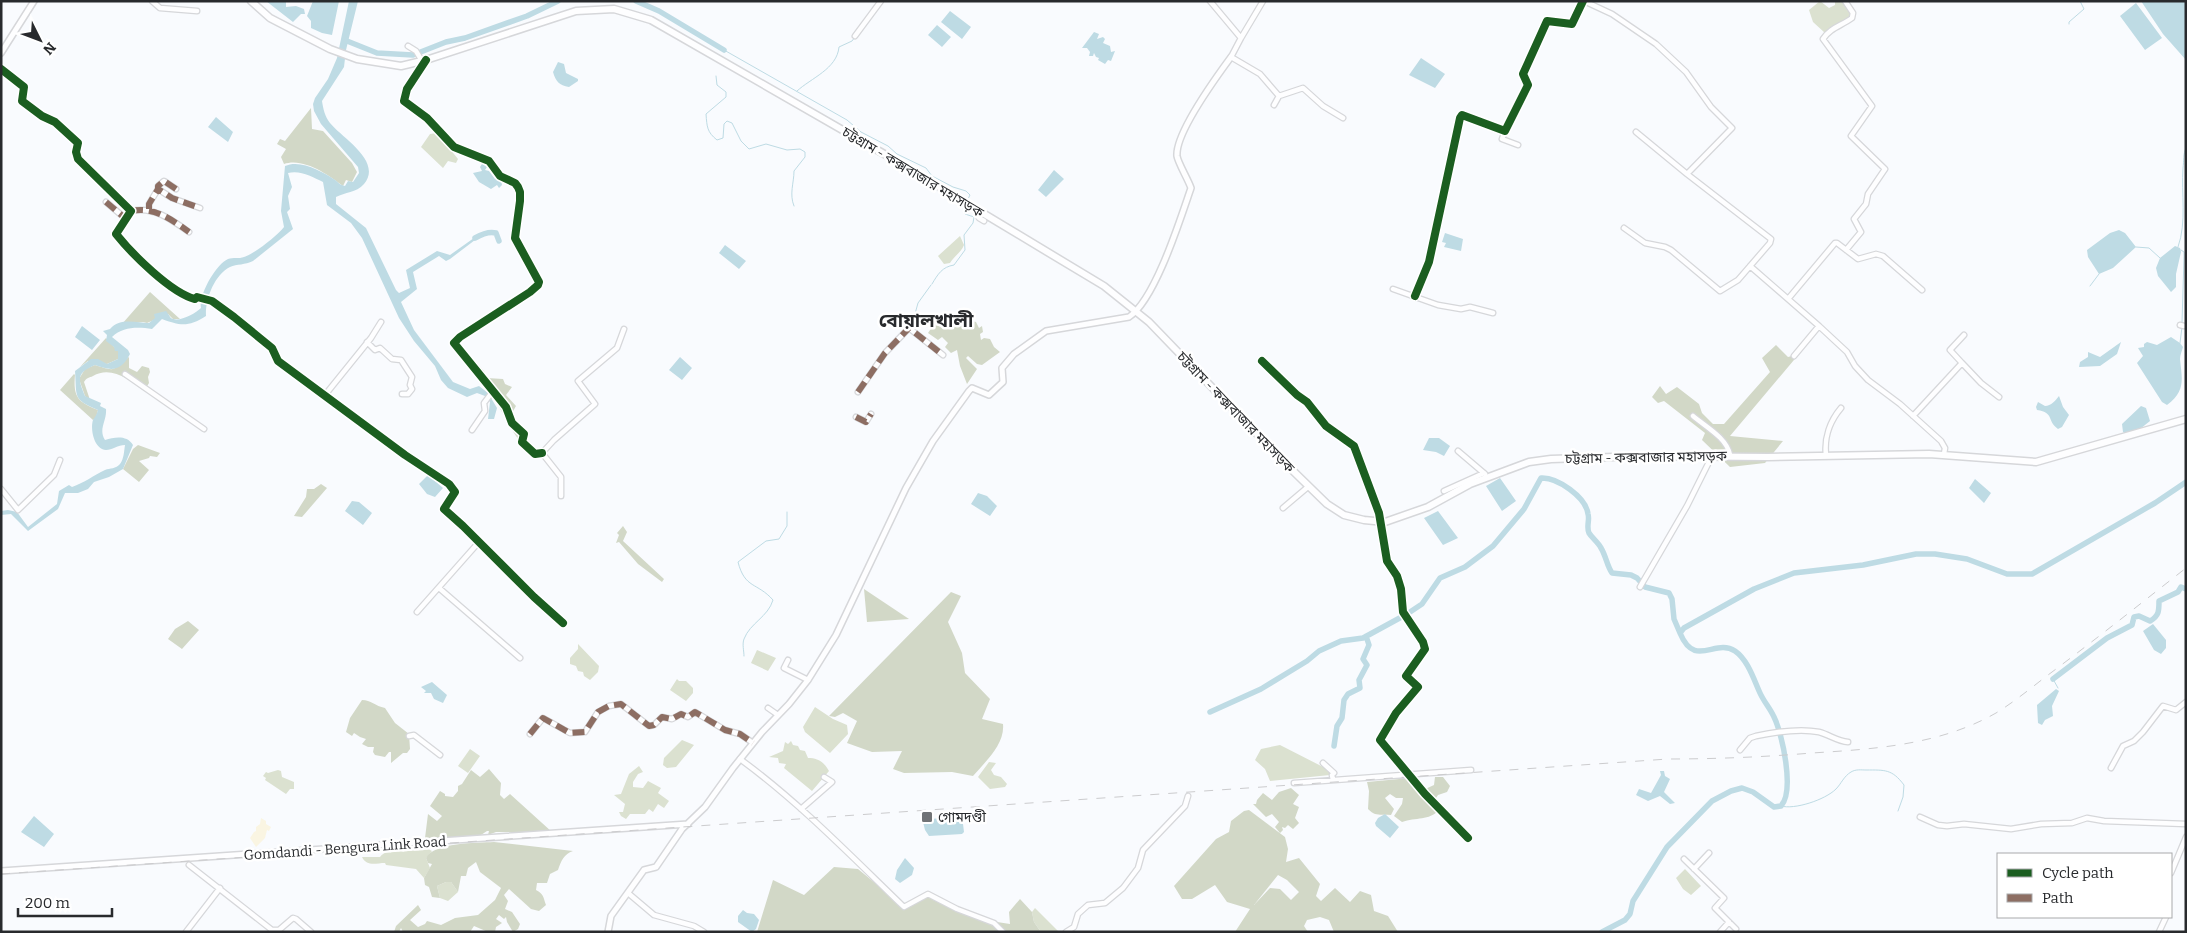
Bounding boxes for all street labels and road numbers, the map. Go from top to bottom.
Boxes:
street label: চট্টগ্রাম - কক্সবাজার মহাসড়ক [838,123,987,222]
street label: চট্টগ্রাম - কক্সবাজার মহাসড়ক [1173,347,1299,477]
street label: চট্টগ্রাম - কক্সবাজার মহাসড়ক [1564,448,1728,467]
street label: Gomdandi - Bengura Link Road [243,833,447,864]

